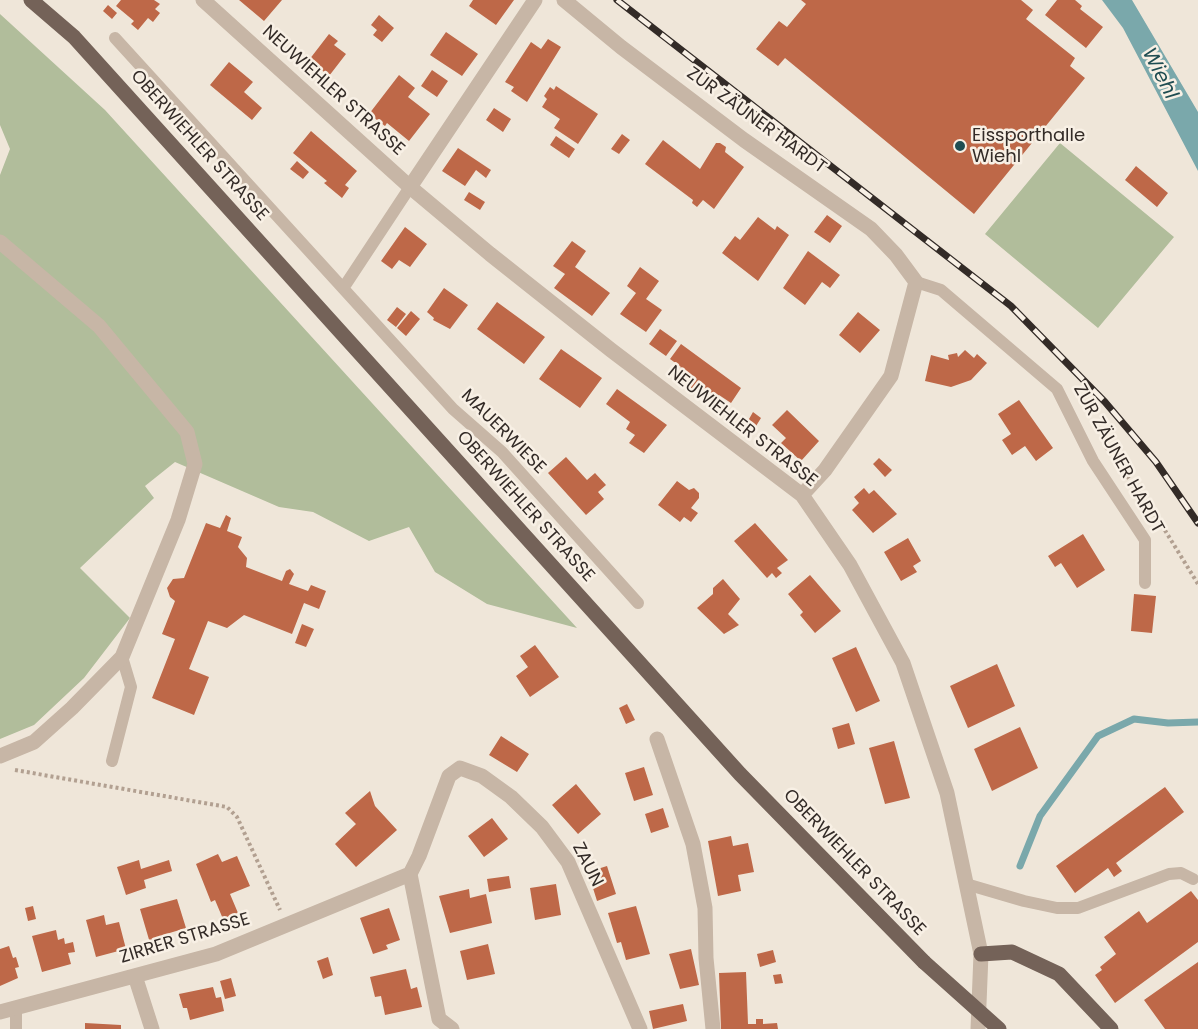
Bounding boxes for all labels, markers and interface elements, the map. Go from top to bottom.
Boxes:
street label: NEUWIEHLER STRASSE [257,21,409,161]
water label: Wiehl [1136,44,1182,104]
street label: ZUR ZÄUNER HARDT [682,63,830,179]
street label: OBERWIEHLER STRASSE [126,66,272,226]
place label: Eissporthalle Wiehl [972,125,1085,168]
marker: Eissporthalle Wiehl [953,139,967,153]
street label: NEUWIEHLER STRASSE [663,362,821,492]
street label: ZUR ZÄUNER HARDT [1068,381,1168,537]
street label: MAUERWIESE [456,385,550,479]
street label: OBERWIEHLER STRASSE [452,427,598,587]
street label: OBERWIEHLER STRASSE [778,785,930,941]
street label: ZAUN [567,839,607,891]
street label: ZIRRER STRASSE [117,909,253,969]

